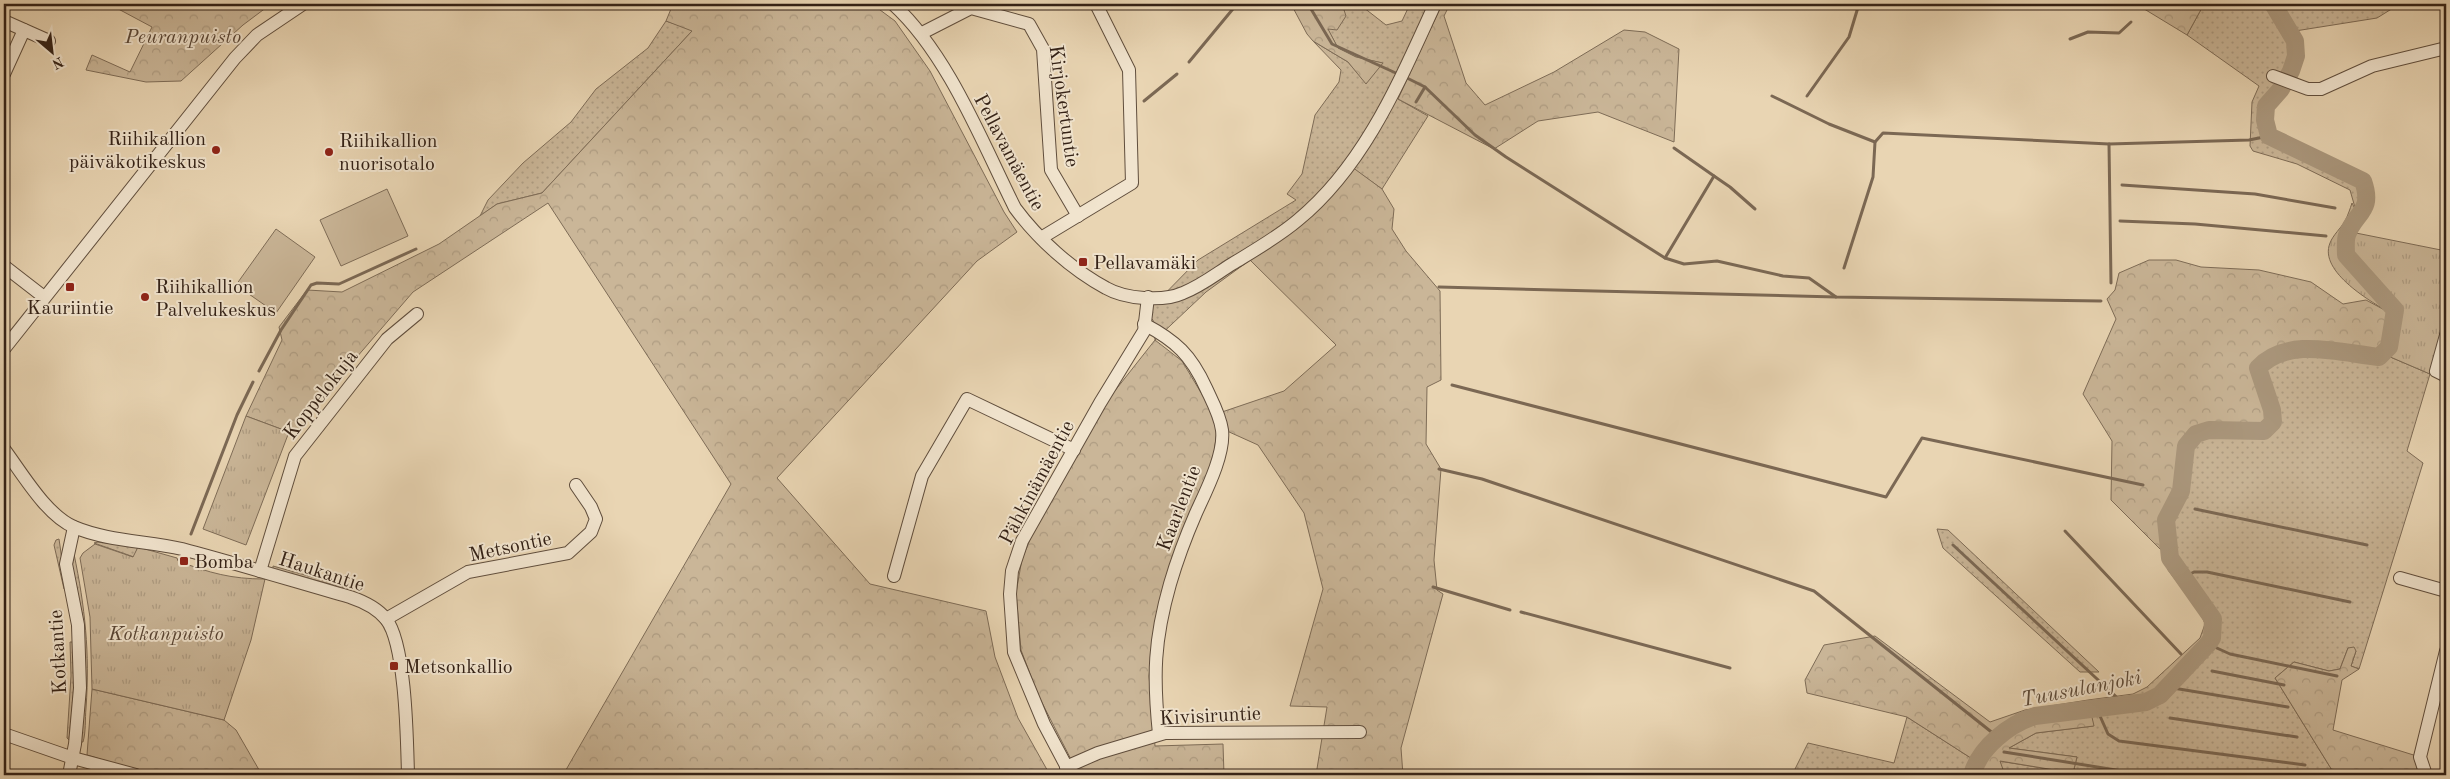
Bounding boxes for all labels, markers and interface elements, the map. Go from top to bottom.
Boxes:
north arrow [28,28,78,78]
park label: Peuranpuisto [124,28,241,48]
street label: Kirjokertuntie [1045,44,1081,169]
text: N [49,54,66,71]
street label: Pellavamäentie [969,91,1047,215]
place label: Riihikallion päiväkotikeskus [69,130,206,173]
place label: Riihikallion nuorisotalo [339,132,438,175]
marker: Riihikallion päiväkotikeskus [210,144,222,156]
marker: Riihikallion nuorisotalo [323,146,335,158]
place label: Pellavamäki [1093,254,1196,274]
marker: Pellavamäki [1077,256,1089,268]
place label: Riihikallion Palvelukeskus [155,278,276,321]
marker: Kauriintie [64,281,76,293]
marker: Riihikallion Palvelukeskus [139,291,151,303]
place label: Kauriintie [26,299,114,319]
street label: Koppelokuja [281,347,363,444]
street label: Pähkinämäentie [997,417,1079,548]
street label: Kaarlentie [1154,463,1205,554]
street label: Metsontie [467,529,554,566]
street label: Haukantie [276,550,367,596]
place label: Bomba [194,553,254,573]
marker: Bomba [178,555,190,567]
street label: Kotkantie [47,609,71,695]
park label: Kotkanpuisto [107,625,224,645]
place label: Metsonkallio [404,658,513,678]
marker: Metsonkallio [388,660,400,672]
water label: Tuusulanjoki [2019,667,2143,711]
street label: Kivisiruntie [1159,704,1262,730]

